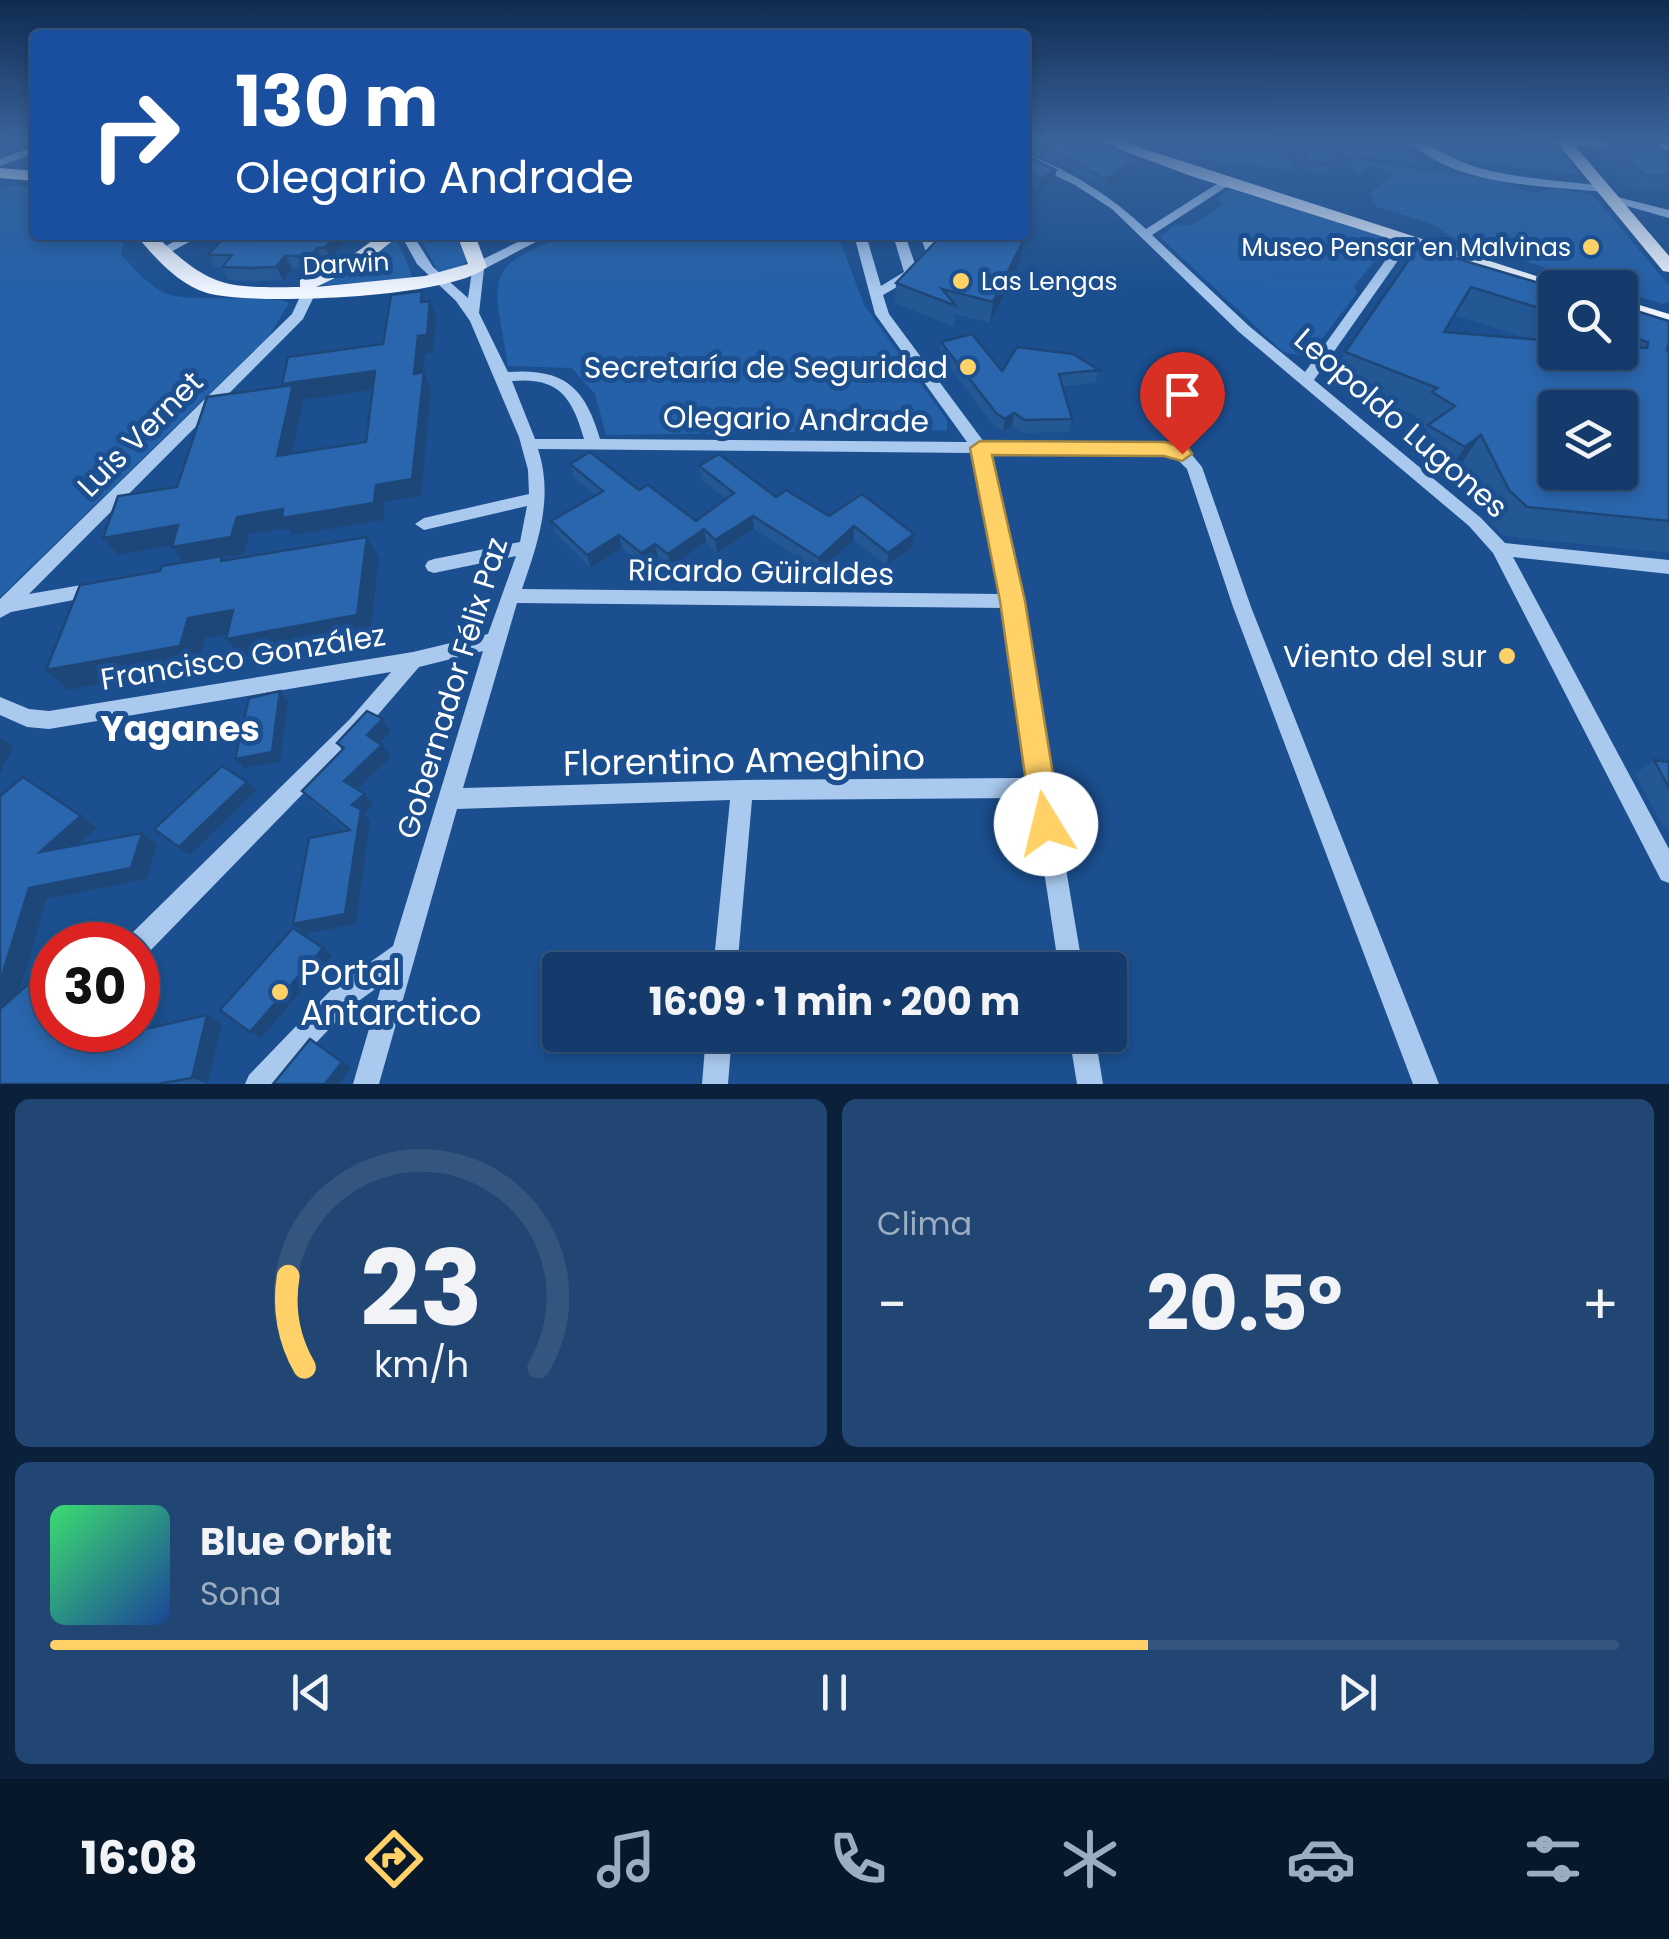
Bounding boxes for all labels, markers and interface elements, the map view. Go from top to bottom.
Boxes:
text: 130 m [235,52,438,151]
icon: right [70,70,200,200]
text: Olegario Andrade [235,146,634,209]
place label: Museo Pensar en Malvinas [1241,230,1571,265]
marker: Museo Pensar en Malvinas [1580,236,1602,258]
street label: Darwin [302,244,390,284]
place label: Las Lengas [981,264,1118,299]
marker: Las Lengas [950,270,972,292]
map controls [1538,270,1638,490]
button: search [1538,270,1638,370]
street label: Leopoldo Lugones [1285,318,1517,528]
place label: Secretaría de Seguridad [584,346,948,389]
pin [1140,352,1225,455]
marker: Secretaría de Seguridad [957,356,979,378]
street label: Luis Vernet [68,362,212,506]
icon: arrive [1155,367,1210,422]
button: layers [1538,390,1638,490]
street label: Olegario Andrade [663,395,929,443]
street label: Gobernador Félix Paz [386,532,518,844]
street label: Ricardo Güiraldes [628,548,894,596]
street label: Francisco González [98,613,388,701]
place label: Viento del sur [1283,635,1487,678]
marker: Viento del sur [1496,645,1518,667]
district label: Yaganes [100,704,260,753]
street label: Florentino Ameghino [563,732,925,788]
position arrow [994,772,1098,876]
speed limit sign: 30 [30,922,160,1052]
place label: Portal Antarctico [300,948,482,1037]
text: 16:09 · 1 min · 200 m [649,975,1020,1028]
marker: Portal Antarctico [269,981,291,1003]
text: Clima [877,1201,972,1246]
text: 23 [360,1216,482,1361]
text: 20.5° [1146,1251,1343,1356]
text: − [877,1266,907,1343]
text: + [1581,1266,1619,1343]
text: km/h [373,1339,469,1390]
text: Blue Orbit [200,1515,392,1568]
text: Sona [200,1571,281,1616]
icon: previous [284,1665,339,1720]
icon: pause [807,1665,862,1720]
icon: next [1330,1665,1385,1720]
icon: directions [359,1824,429,1894]
icon: music [591,1824,661,1894]
icon: phone [823,1824,893,1894]
icon: climate [1055,1824,1125,1894]
icon: car [1286,1824,1356,1894]
icon: filters [1518,1824,1588,1894]
text: 16:08 [81,1827,198,1890]

